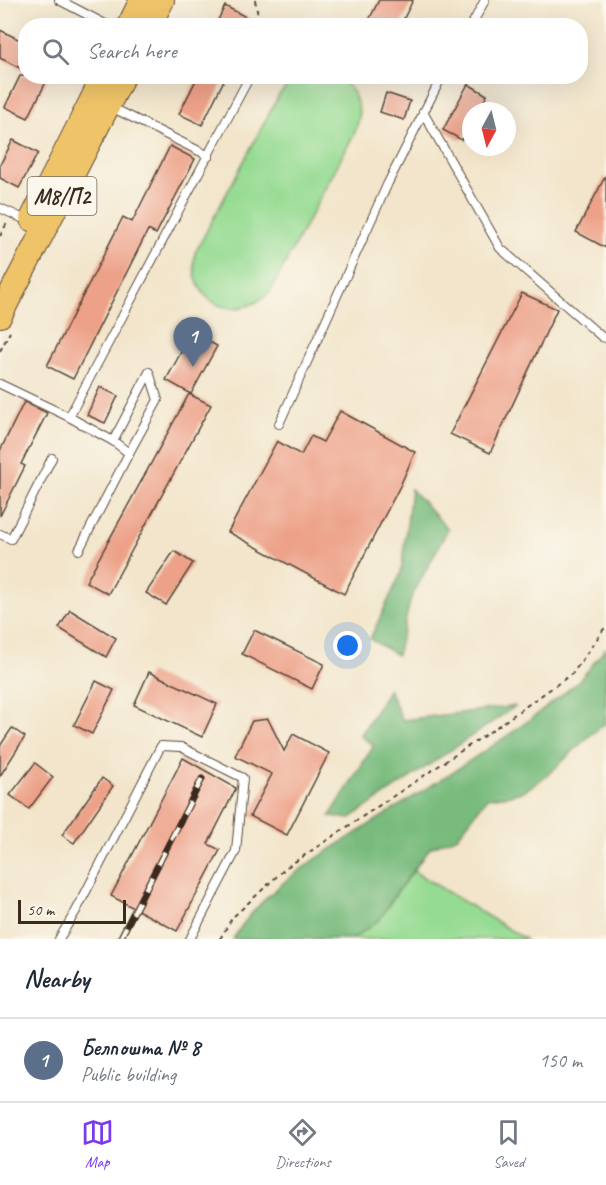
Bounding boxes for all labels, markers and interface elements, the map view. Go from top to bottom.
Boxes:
search box [18,18,588,84]
icon: search [39,35,72,68]
text: Search here [87,37,177,65]
north arrow [462,102,516,156]
road number: М8/П2 [28,177,97,215]
pin: 1 [174,318,212,367]
your location [333,631,362,660]
scale bar [18,897,126,924]
text: 50 m [27,900,54,920]
text: Nearby [24,962,89,995]
text: Белпошта № 8 [81,1034,200,1062]
text: 1 [39,1048,48,1073]
text: 150 m [539,1048,582,1073]
text: Public building [81,1062,176,1087]
tab: Map [81,1116,114,1172]
tab: Directions [275,1116,331,1172]
tab: Saved [492,1116,525,1172]

